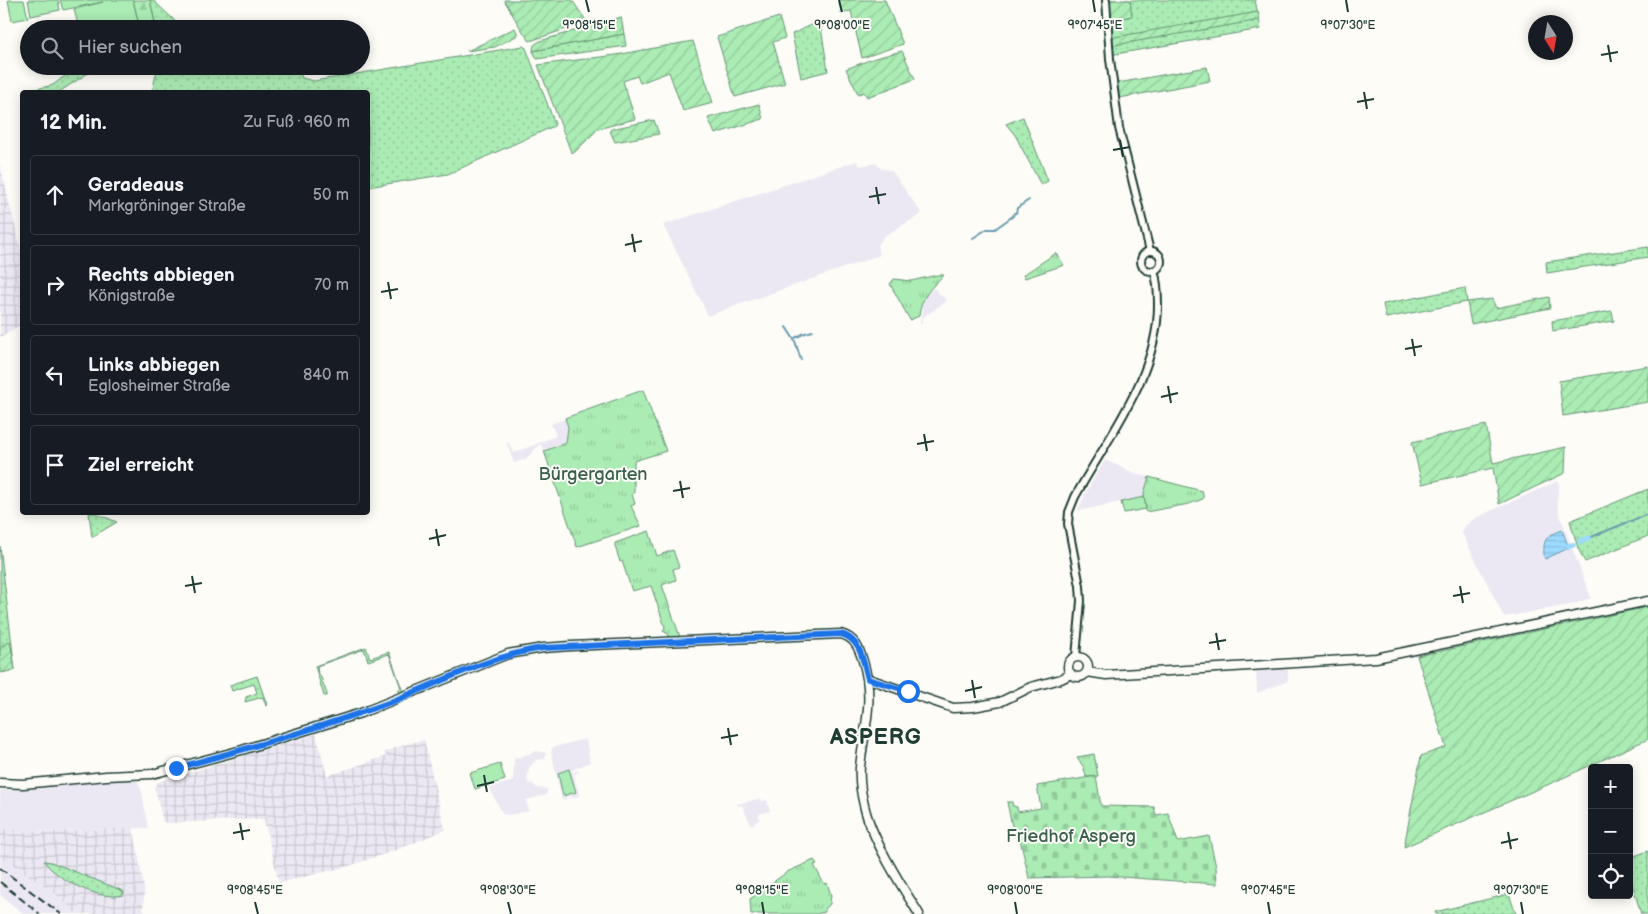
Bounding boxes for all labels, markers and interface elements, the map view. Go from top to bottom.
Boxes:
north arrow [1528,15,1573,60]
text: 9°08'15"E [562,18,616,33]
text: 9°08'00"E [814,18,870,33]
text: 9°07'45"E [1068,18,1122,33]
text: 9°07'30"E [1321,18,1376,33]
search box [20,20,370,75]
icon: search [38,34,66,62]
text: Hier suchen [78,36,182,59]
text: 12 Min. [40,110,107,135]
text: Zu Fuß · 960 m [244,113,350,132]
text: Geradeaus [88,174,184,197]
icon: ahead [41,181,69,209]
text: 50 m [313,186,349,205]
text: Markgröninger Straße [88,197,246,216]
text: Rechts abbiegen [88,264,235,287]
icon: right [41,271,69,299]
text: 70 m [314,276,349,295]
text: Königstraße [88,287,175,306]
text: Links abbiegen [88,354,220,377]
icon: left [41,361,69,389]
text: 840 m [303,366,349,385]
text: Eglosheimer Straße [88,377,230,396]
icon: arrive [41,451,69,479]
text: Ziel erreicht [88,454,194,477]
park label: Bürgergarten [539,464,647,485]
route start [897,680,920,703]
district label: ASPERG [829,724,922,751]
route end [165,757,188,780]
map controls [1588,764,1633,899]
button: + [1588,764,1633,809]
button: − [1588,809,1633,854]
park label: Friedhof Asperg [1006,826,1136,847]
button: locate [1588,854,1633,899]
text: 9°08'45"E [227,883,283,898]
text: 9°08'30"E [480,883,536,898]
text: 9°08'15"E [735,883,789,898]
text: 9°08'00"E [987,883,1043,898]
text: 9°07'45"E [1241,883,1295,898]
text: 9°07'30"E [1494,883,1549,898]

